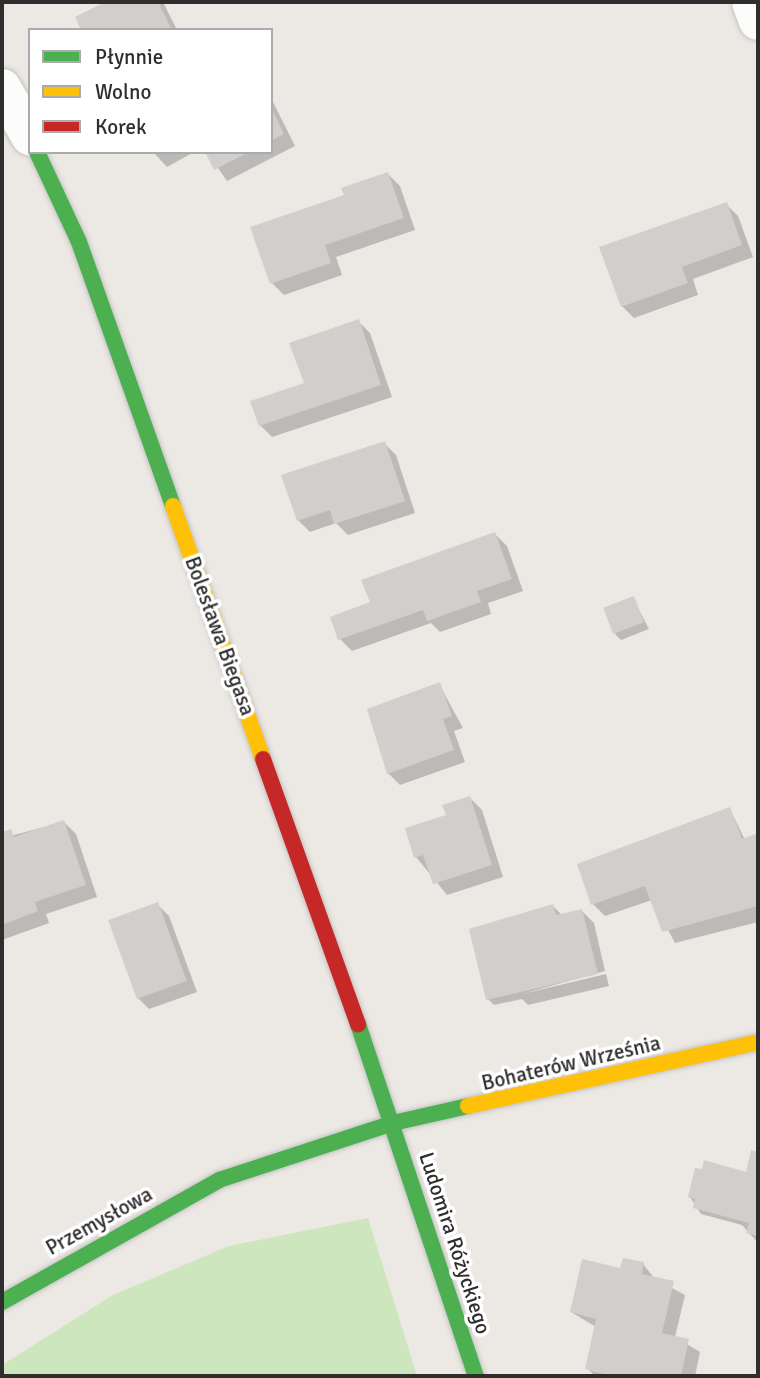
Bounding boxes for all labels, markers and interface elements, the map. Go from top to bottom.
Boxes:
legend [28,28,273,154]
text: Płynnie [95,44,163,70]
text: Wolno [95,79,151,105]
text: Korek [95,114,146,140]
street label: Bolesława Biegasa [180,553,260,719]
street label: Bohaterów Września [479,1030,663,1096]
street label: Ludomira Różyckiego [414,1149,496,1337]
street label: Przemysłowa [41,1181,157,1261]

